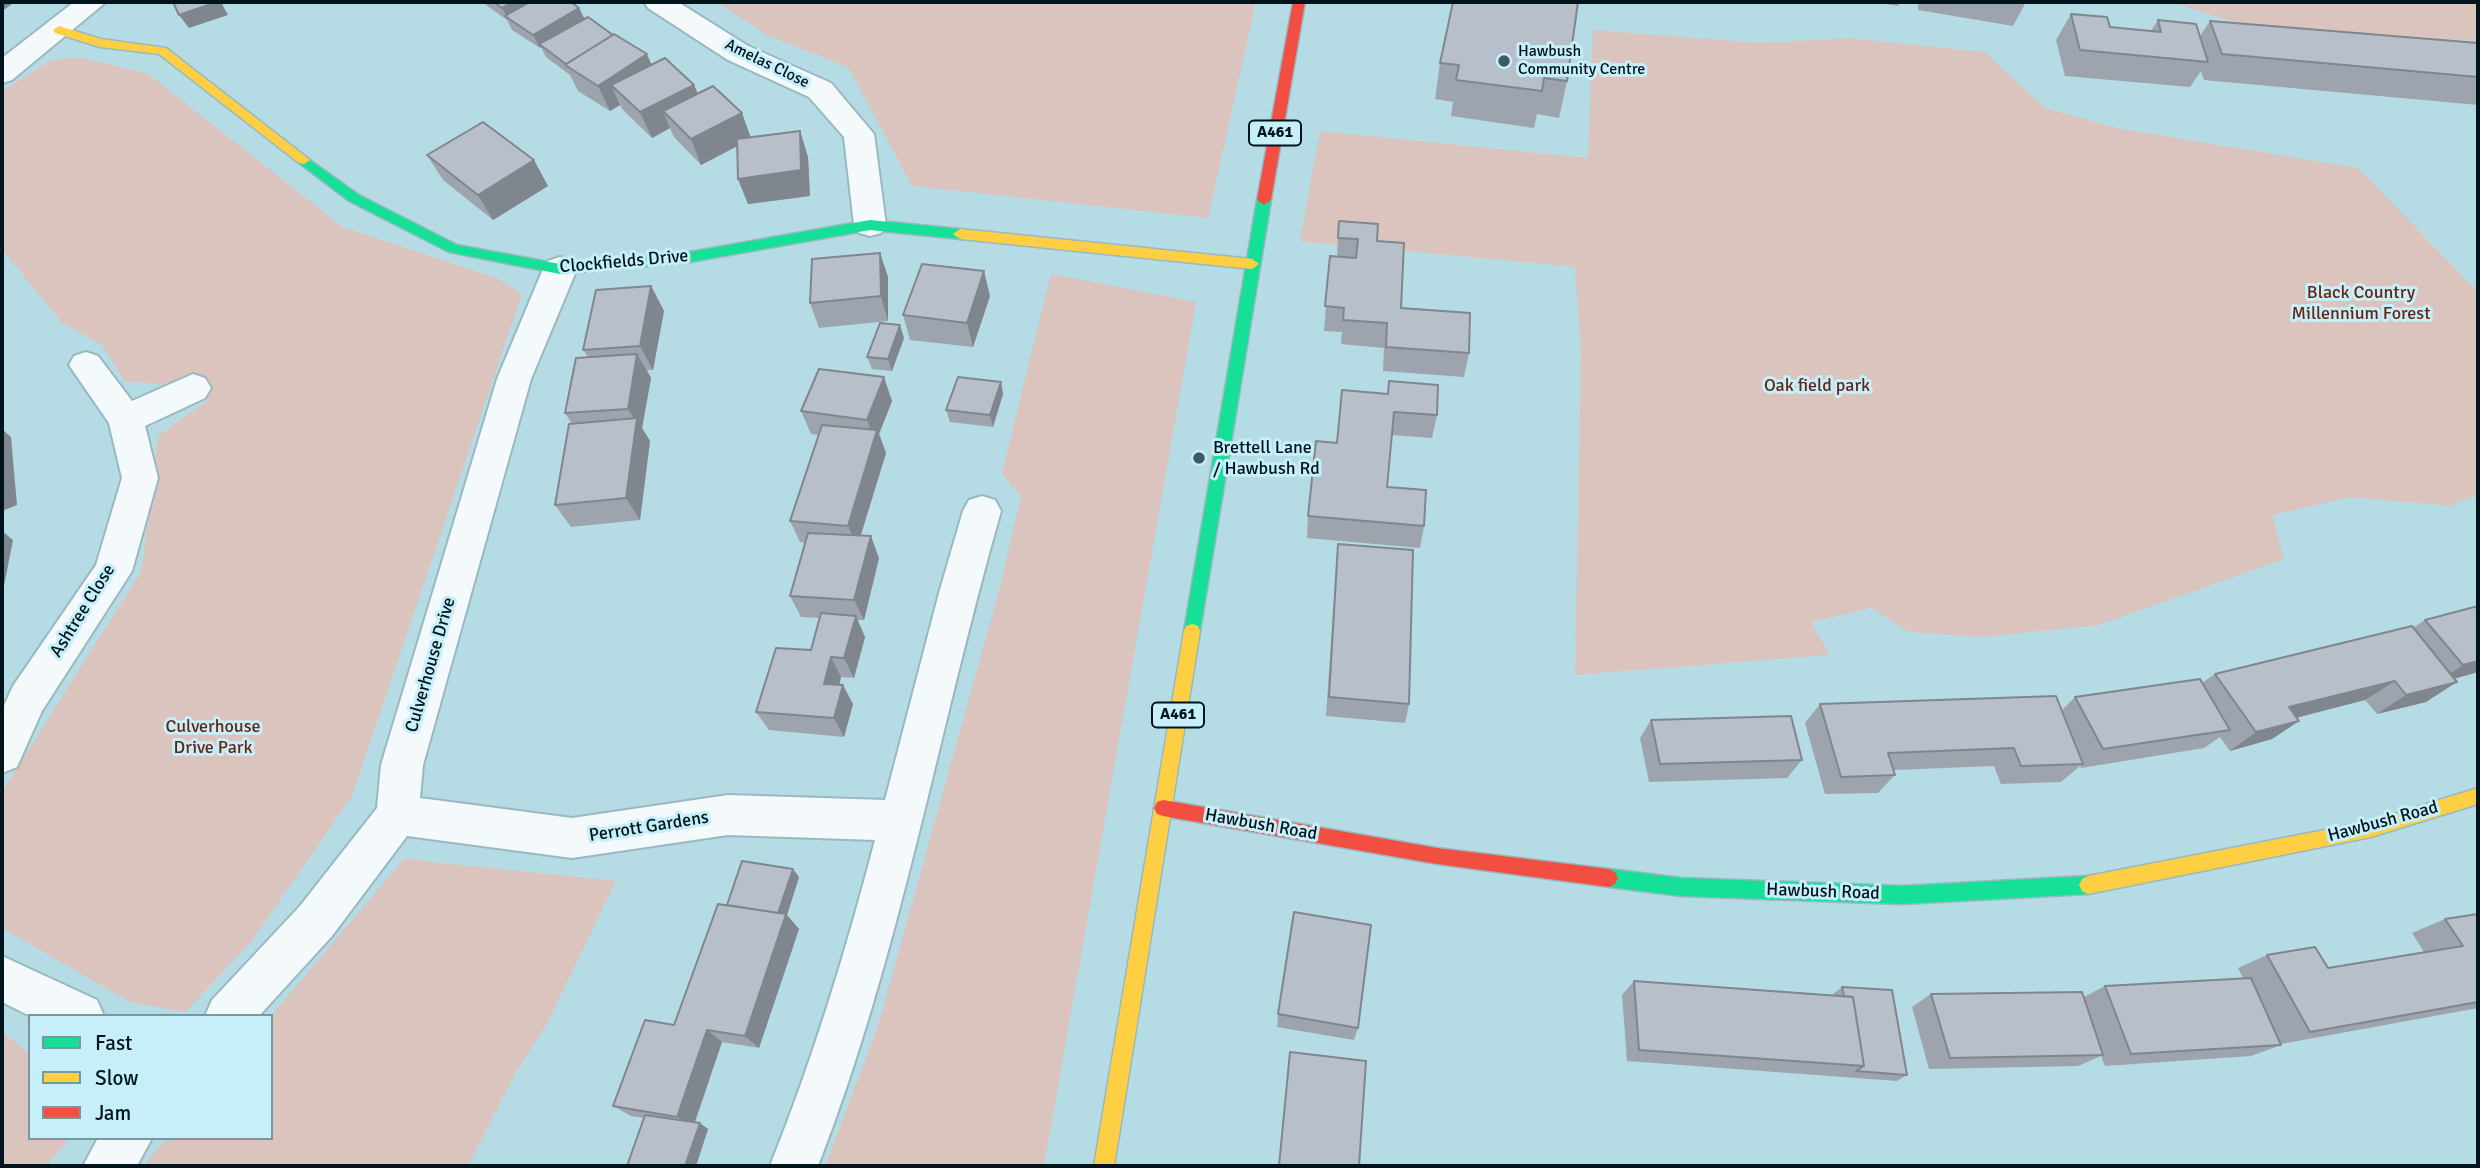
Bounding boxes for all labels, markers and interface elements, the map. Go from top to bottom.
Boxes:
street label: Amelas Close [722,35,812,93]
place label: Hawbush Community Centre [1518,42,1645,80]
marker: Hawbush Community Centre [1496,53,1512,69]
road number: A461 [1249,120,1301,146]
street label: Clockfields Drive [559,246,689,278]
park label: Black Country Millennium Forest [2292,282,2430,324]
park label: Oak field park [1764,375,1870,397]
place label: Brettell Lane / Hawbush Rd [1213,437,1320,480]
marker: Brettell Lane / Hawbush Rd [1191,450,1207,466]
street label: Ashtree Close [46,561,120,661]
street label: Culverhouse Drive [401,595,461,735]
road number: A461 [1152,702,1204,728]
park label: Culverhouse Drive Park [165,716,261,758]
street label: Hawbush Road [2325,797,2441,847]
street label: Hawbush Road [1203,805,1319,845]
street label: Perrott Gardens [588,807,710,847]
street label: Hawbush Road [1766,879,1880,905]
legend [28,1014,273,1140]
text: Fast [95,1030,132,1056]
text: Slow [95,1065,139,1091]
text: Jam [95,1100,131,1126]

